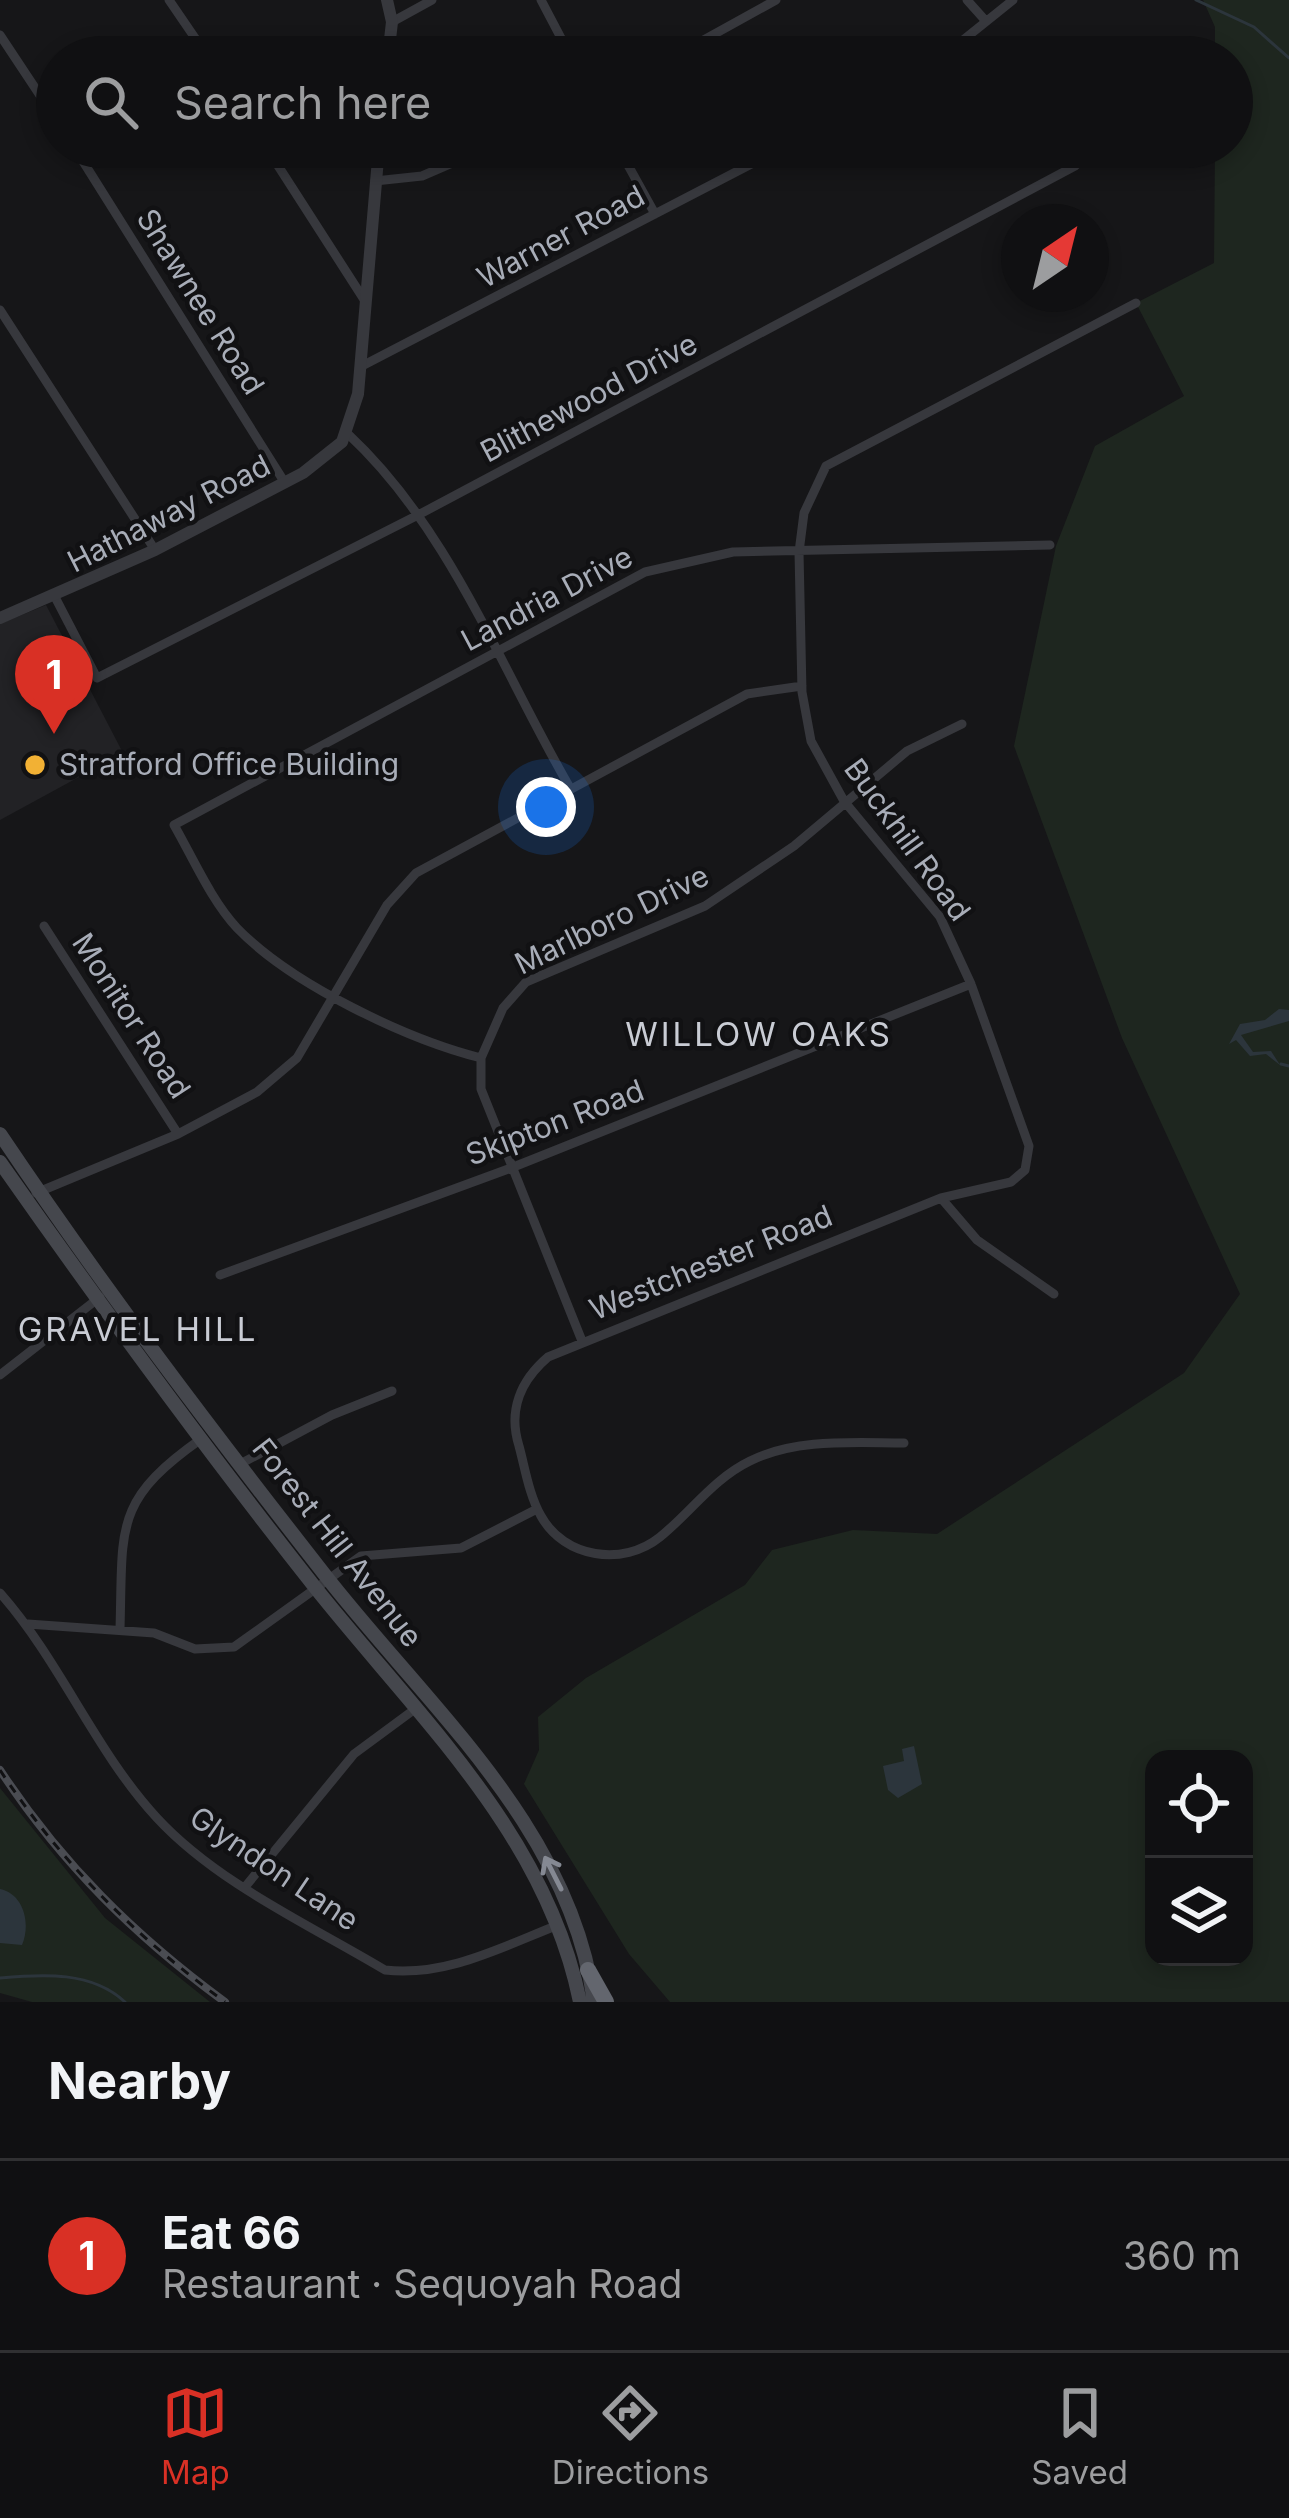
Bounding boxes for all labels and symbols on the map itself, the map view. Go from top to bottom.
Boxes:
street label: Warner Road [471,177,650,295]
street label: Shawnee Road [129,202,272,401]
north arrow [1001,204,1109,312]
street label: Blithewood Drive [474,325,703,469]
street label: Hathaway Road [61,447,276,580]
street label: Landria Drive [455,538,638,658]
pin: 1 [15,635,93,734]
place label: Stratford Office Building [59,746,399,782]
street label: Buckhill Road [837,751,979,927]
marker: Stratford Office Building [22,752,48,778]
your location [516,777,576,837]
street label: Marlboro Drive [509,857,714,982]
street label: Monitor Road [65,926,199,1105]
district label: WILLOW OAKS [625,1014,893,1054]
street label: Skipton Road [461,1072,649,1172]
street label: Westchester Road [584,1197,837,1327]
district label: GRAVEL HILL [18,1309,258,1349]
street label: Forest Hill Avenue [245,1431,430,1654]
street label: Glyndon Lane [183,1798,366,1938]
one-way arrow [541,1855,564,1891]

